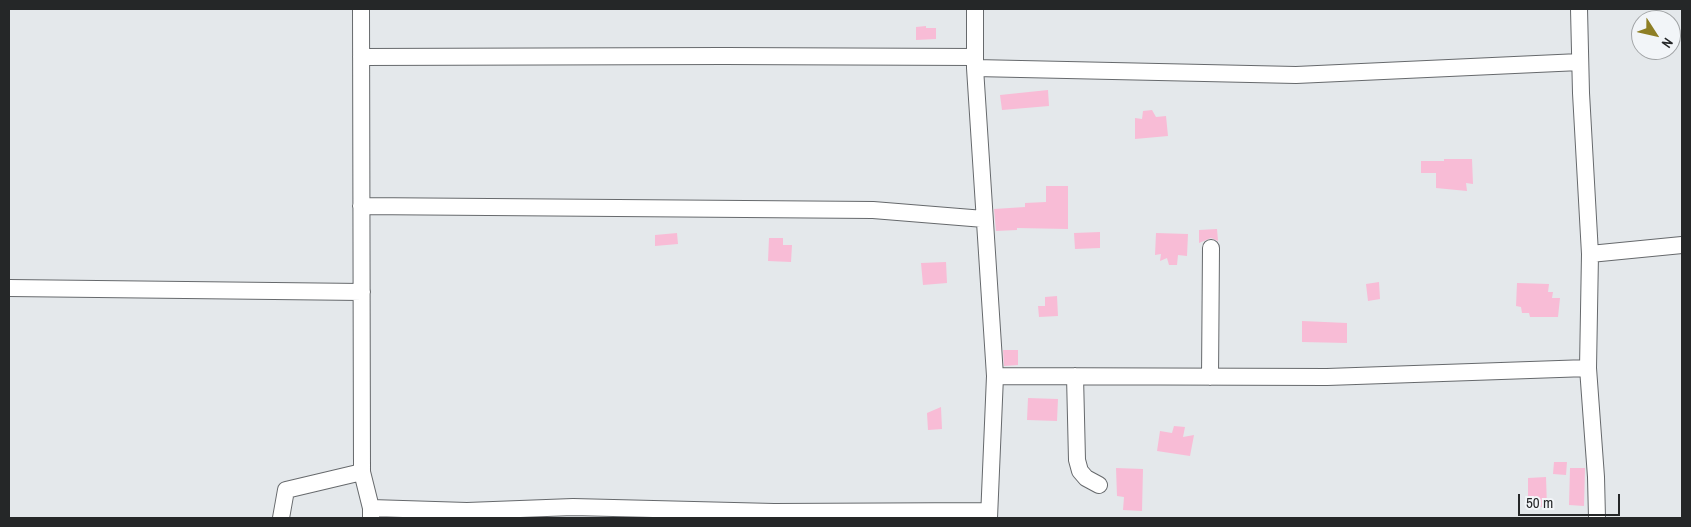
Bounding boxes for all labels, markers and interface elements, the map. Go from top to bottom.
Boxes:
north arrow [1631,10,1681,60]
text: N [1658,34,1677,52]
scale bar [1521,484,1624,516]
text: 50 m [1526,492,1553,513]

